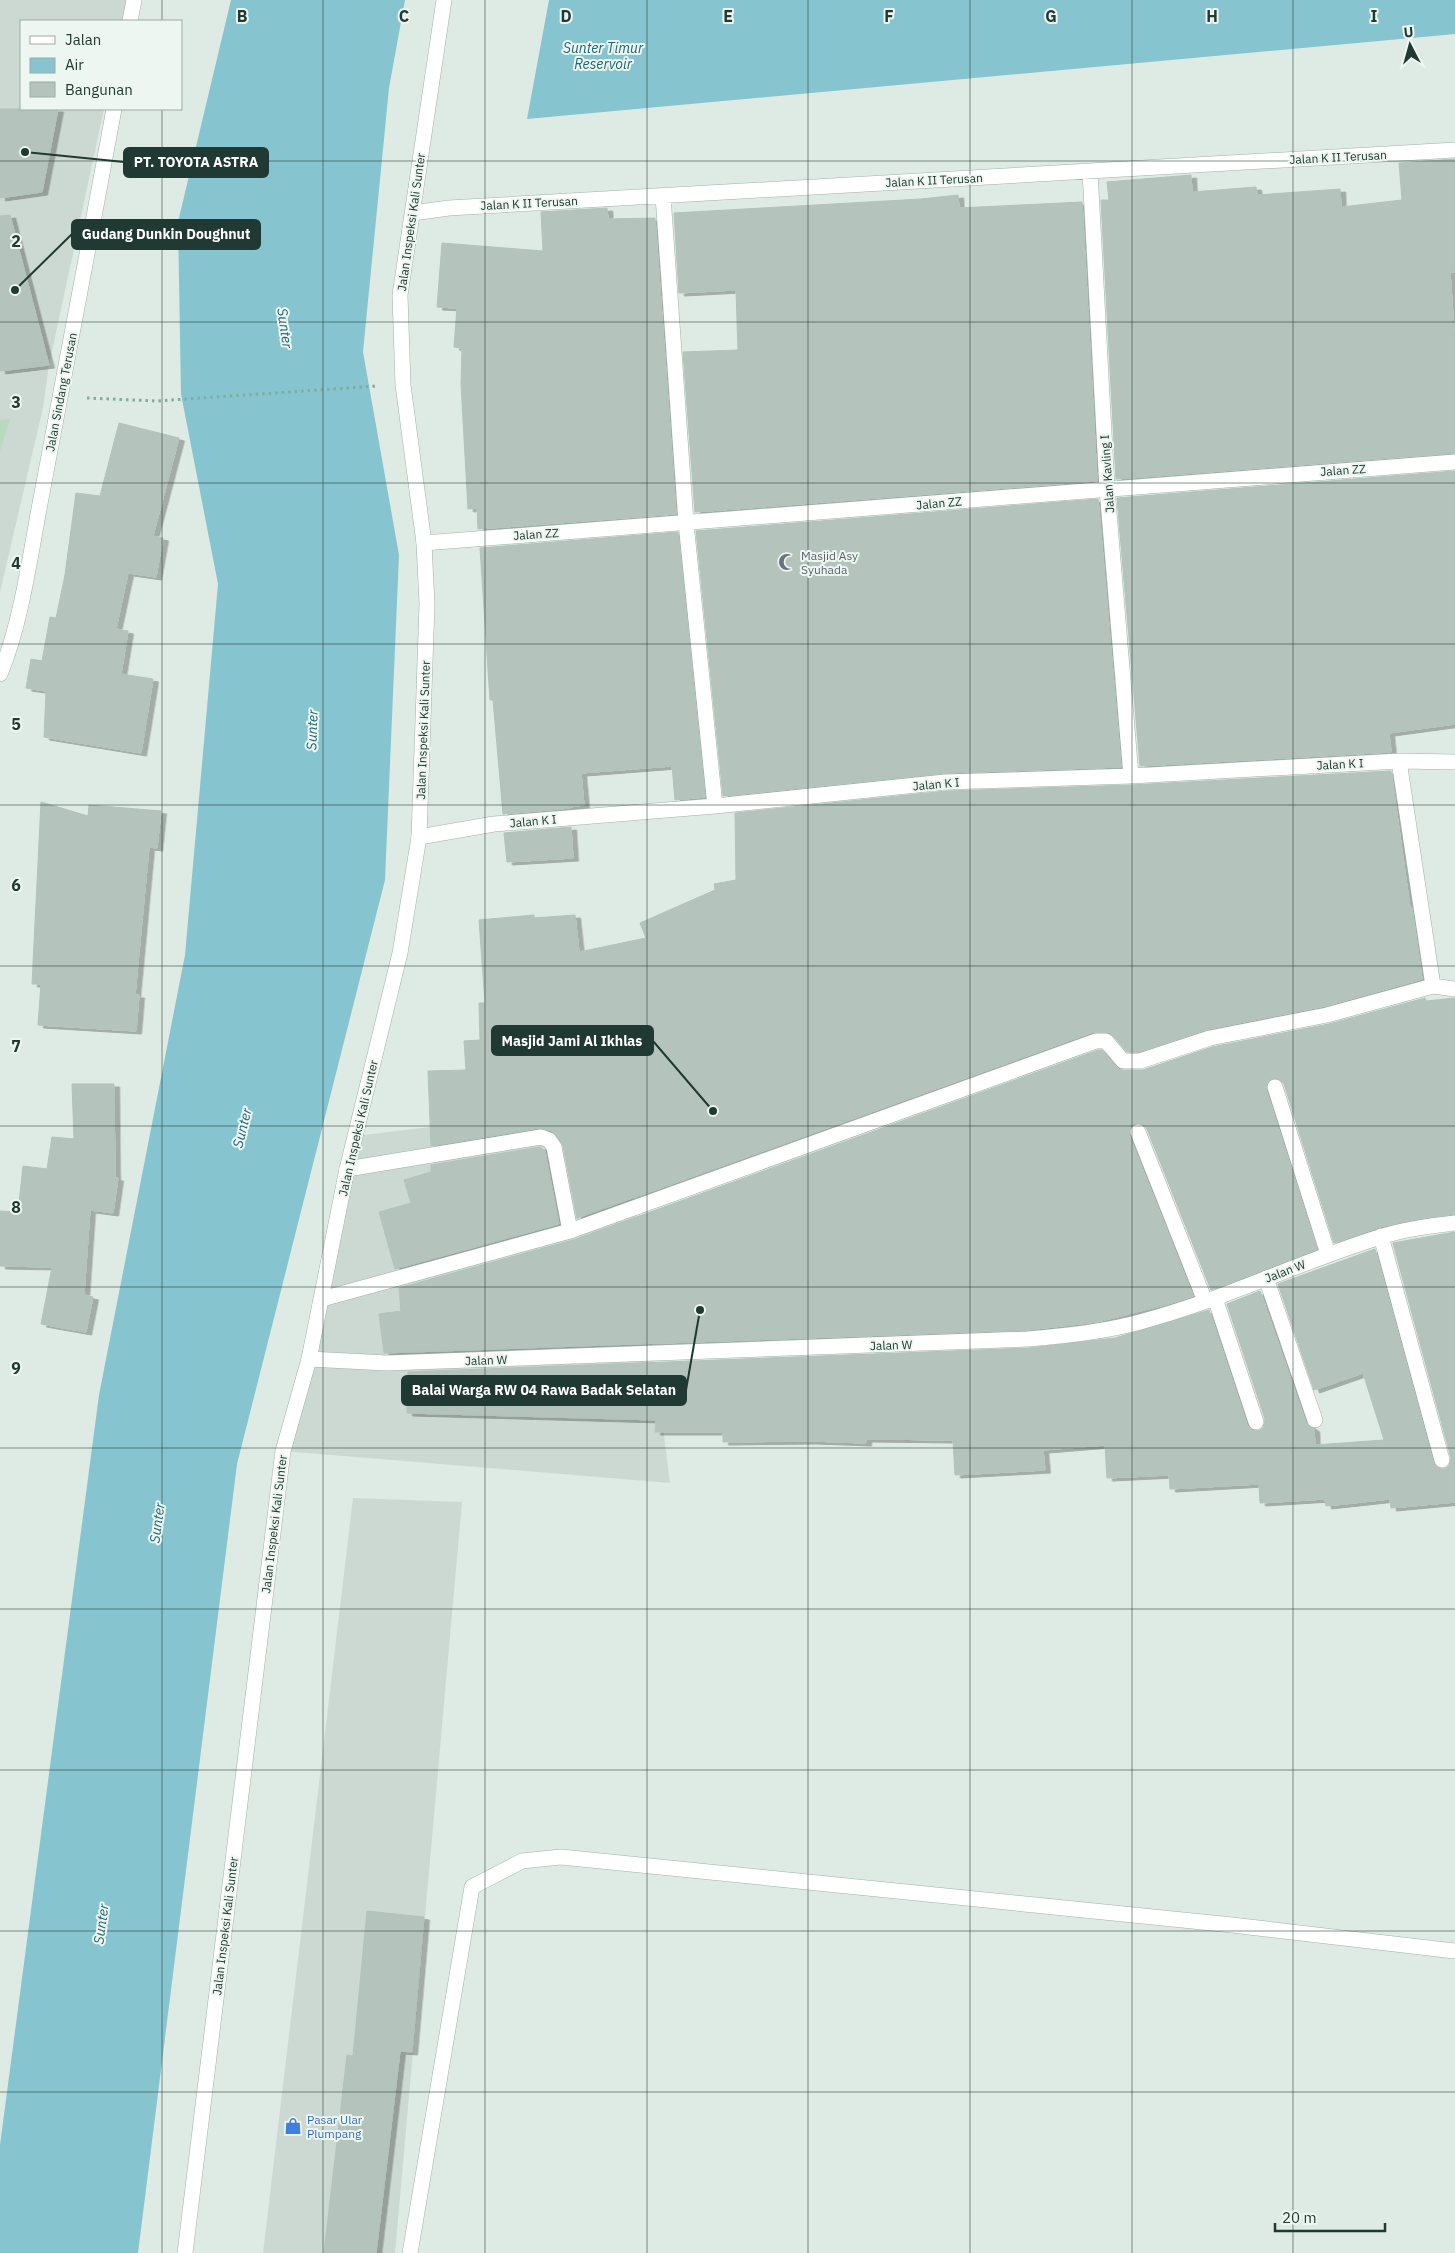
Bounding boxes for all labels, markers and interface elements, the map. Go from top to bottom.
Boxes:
text: B [237,6,248,26]
text: C [399,6,409,26]
text: D [560,6,572,26]
text: E [723,6,733,26]
text: F [884,6,894,26]
text: G [1045,6,1057,26]
text: H [1206,6,1218,26]
text: I [1371,6,1378,26]
legend [20,20,182,110]
north arrow [1385,20,1435,70]
text: U [1403,23,1414,42]
text: Jalan [65,30,101,49]
water label: Sunter Timur Reservoir [563,39,644,73]
text: Air [65,55,84,74]
text: Bangunan [65,80,133,99]
street label: Jalan K II Terusan [1289,147,1387,167]
callout: PT. TOYOTA ASTRA [124,148,268,177]
street label: Jalan Inspeksi Kali Sunter [394,151,428,292]
text: PT. TOYOTA ASTRA [134,153,259,171]
street label: Jalan K II Terusan [885,170,983,190]
street label: Jalan K II Terusan [480,193,578,213]
callout: Gudang Dunkin Doughnut [72,220,260,249]
text: Gudang Dunkin Doughnut [82,225,250,243]
text: 2 [11,231,21,251]
water label: Sunter [273,307,297,350]
street label: Jalan Sindang Terusan [42,331,80,453]
text: 3 [11,392,21,412]
street label: Jalan Kavling I [1097,434,1117,514]
street label: Jalan ZZ [1320,461,1366,479]
street label: Jalan ZZ [916,494,962,512]
street label: Jalan ZZ [513,525,559,543]
place label: Masjid Asy Syuhada [801,548,858,577]
mosque icon: Masjid Asy Syuhada [777,552,797,572]
text: 4 [11,553,21,573]
street label: Jalan Inspeksi Kali Sunter [413,659,433,800]
water label: Sunter [302,709,322,751]
text: 5 [11,714,21,734]
street label: Jalan K I [1316,755,1364,773]
street label: Jalan K I [912,774,960,794]
street label: Jalan K I [509,811,557,831]
text: 6 [11,875,21,895]
callout: Masjid Jami Al Ikhlas [492,1026,653,1055]
text: Masjid Jami Al Ikhlas [502,1032,642,1050]
text: 7 [11,1036,21,1056]
street label: Jalan Inspeksi Kali Sunter [335,1058,381,1198]
water label: Sunter [228,1105,256,1150]
text: 8 [11,1197,21,1217]
street label: Jalan W [1262,1256,1308,1286]
street label: Jalan W [869,1337,913,1353]
street label: Jalan W [464,1352,508,1368]
text: 9 [11,1358,21,1378]
callout: Balai Warga RW 04 Rawa Badak Selatan [402,1376,686,1405]
text: Balai Warga RW 04 Rawa Badak Selatan [412,1381,676,1399]
street label: Jalan Inspeksi Kali Sunter [258,1453,290,1594]
water label: Sunter [145,1501,169,1544]
street label: Jalan Inspeksi Kali Sunter [209,1855,241,1996]
water label: Sunter [89,1902,113,1945]
place label: Pasar Ular Plumpang [307,2112,363,2141]
shop icon: Pasar Ular Plumpang [283,2116,303,2136]
scale bar [1275,2200,1385,2232]
text: 20 m [1282,2208,1317,2227]

